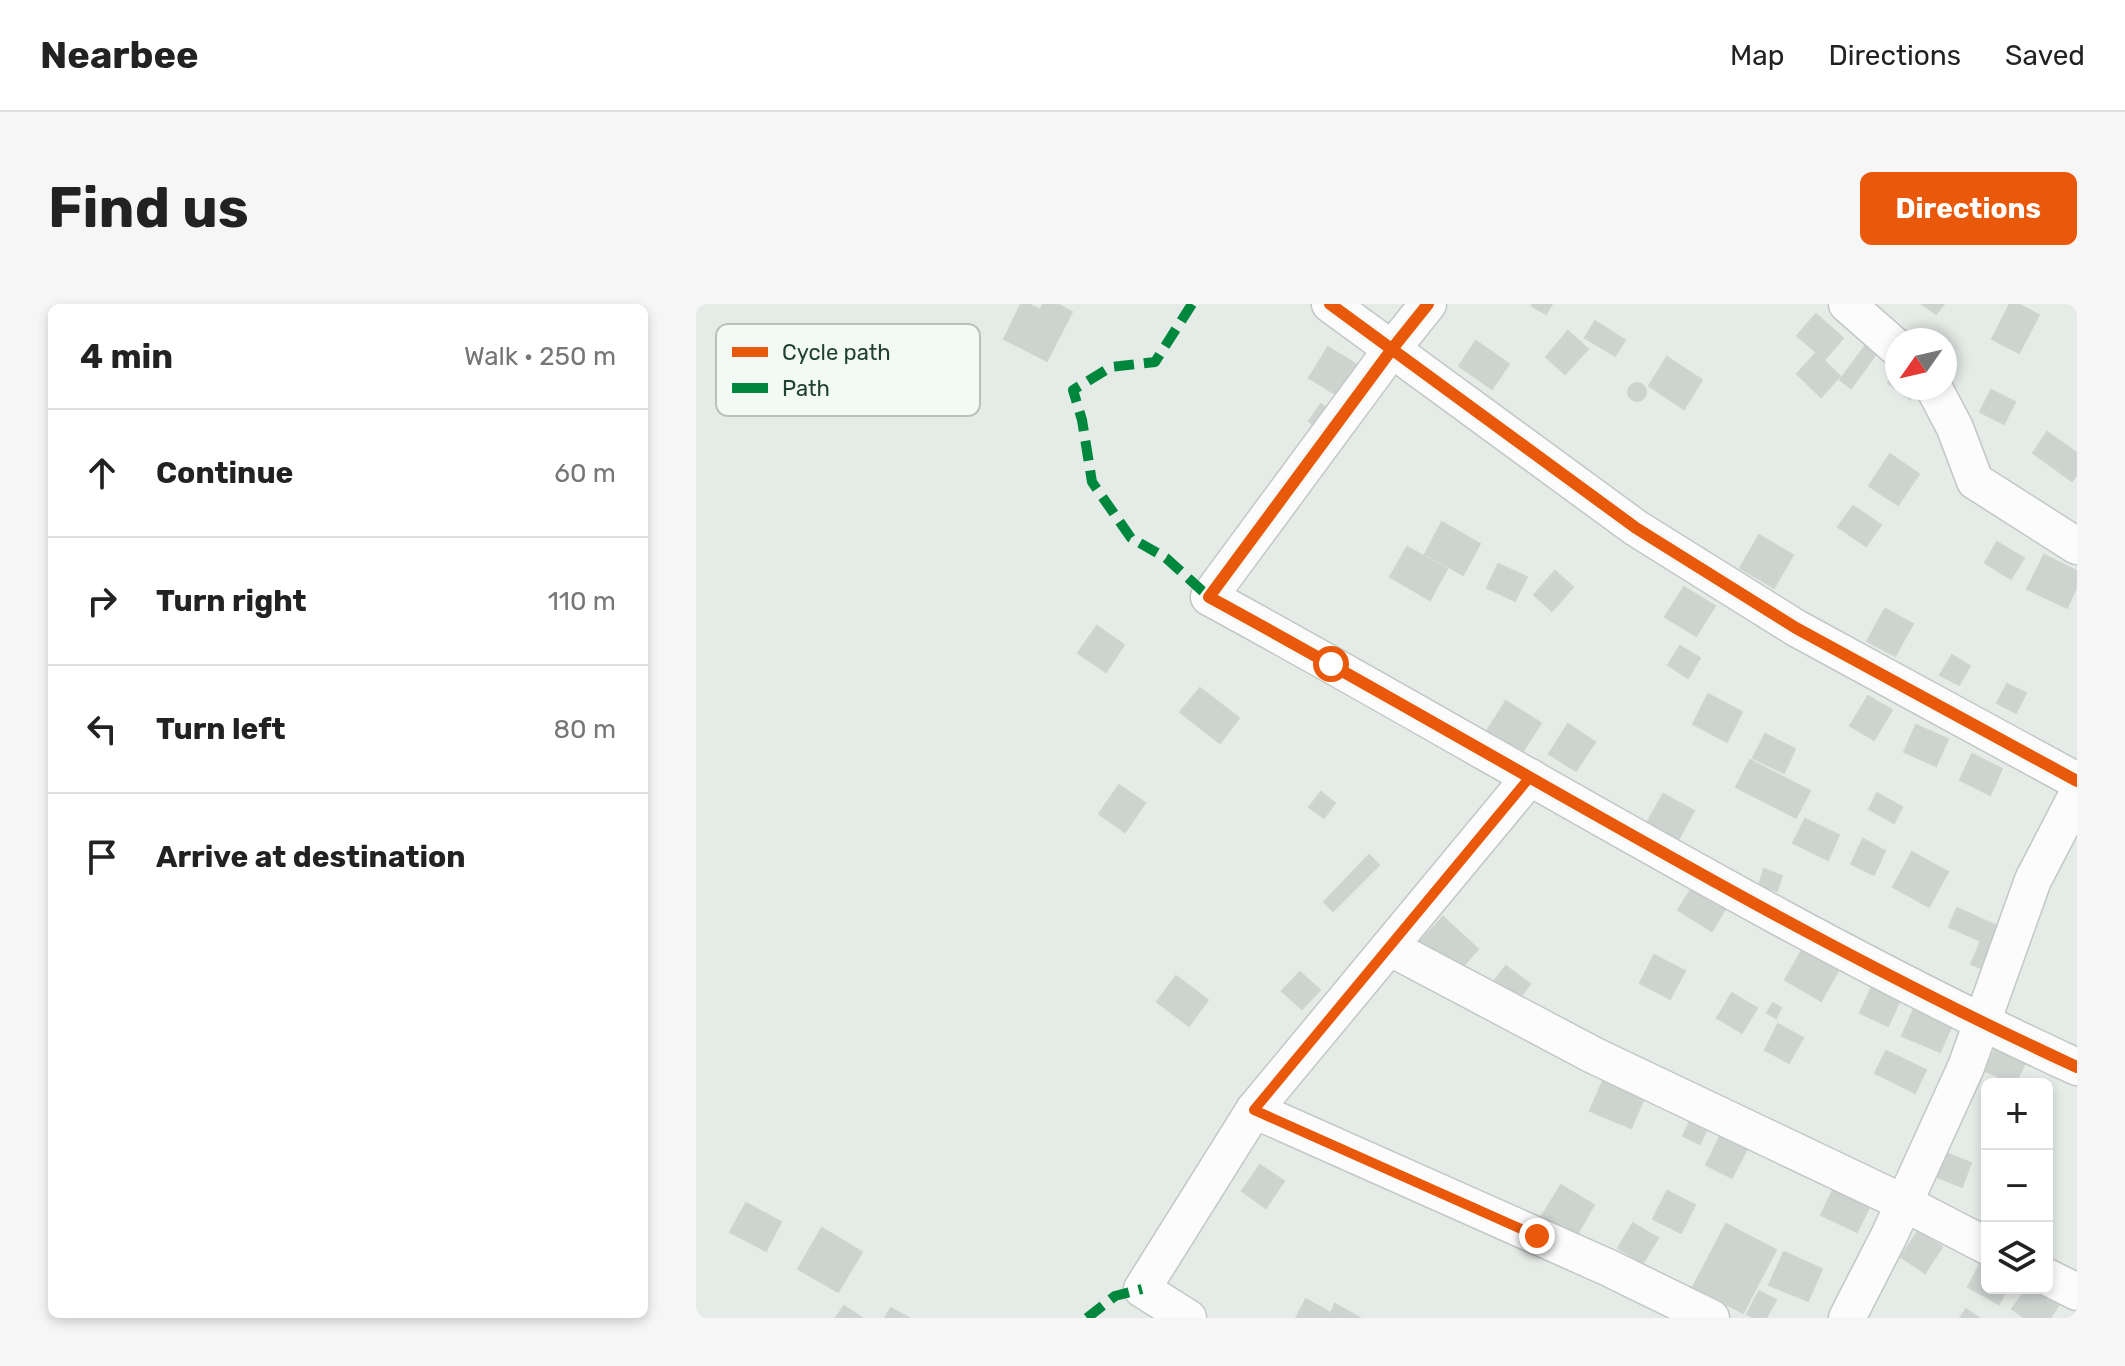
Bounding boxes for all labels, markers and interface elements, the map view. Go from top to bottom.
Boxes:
text: Nearbee [40,32,199,78]
text: Map [1730,39,1784,72]
text: Directions [1828,39,1961,72]
text: Saved [2005,39,2085,72]
button: Directions [1860,172,2077,245]
text: Find us [48,175,249,241]
legend [716,324,980,416]
north arrow [1885,328,1957,400]
text: 4 min [80,336,173,377]
text: Cycle path [782,339,891,366]
text: Walk · 250 m [464,341,616,372]
text: Path [782,375,830,402]
icon: ahead [80,451,124,495]
text: Continue [156,455,293,491]
text: 60 m [554,458,616,489]
icon: right [80,579,124,623]
text: Turn right [156,583,307,619]
text: 110 m [548,586,616,617]
route start [1313,646,1349,682]
icon: left [80,707,124,751]
text: Turn left [156,711,286,747]
text: 80 m [553,714,616,745]
icon: arrive [80,835,124,879]
text: Arrive at destination [156,839,466,875]
map controls [1981,1078,2053,1294]
button: + [1981,1078,2053,1150]
button: − [1981,1150,2053,1222]
route end [1519,1218,1555,1254]
button: layers [1981,1222,2053,1294]

